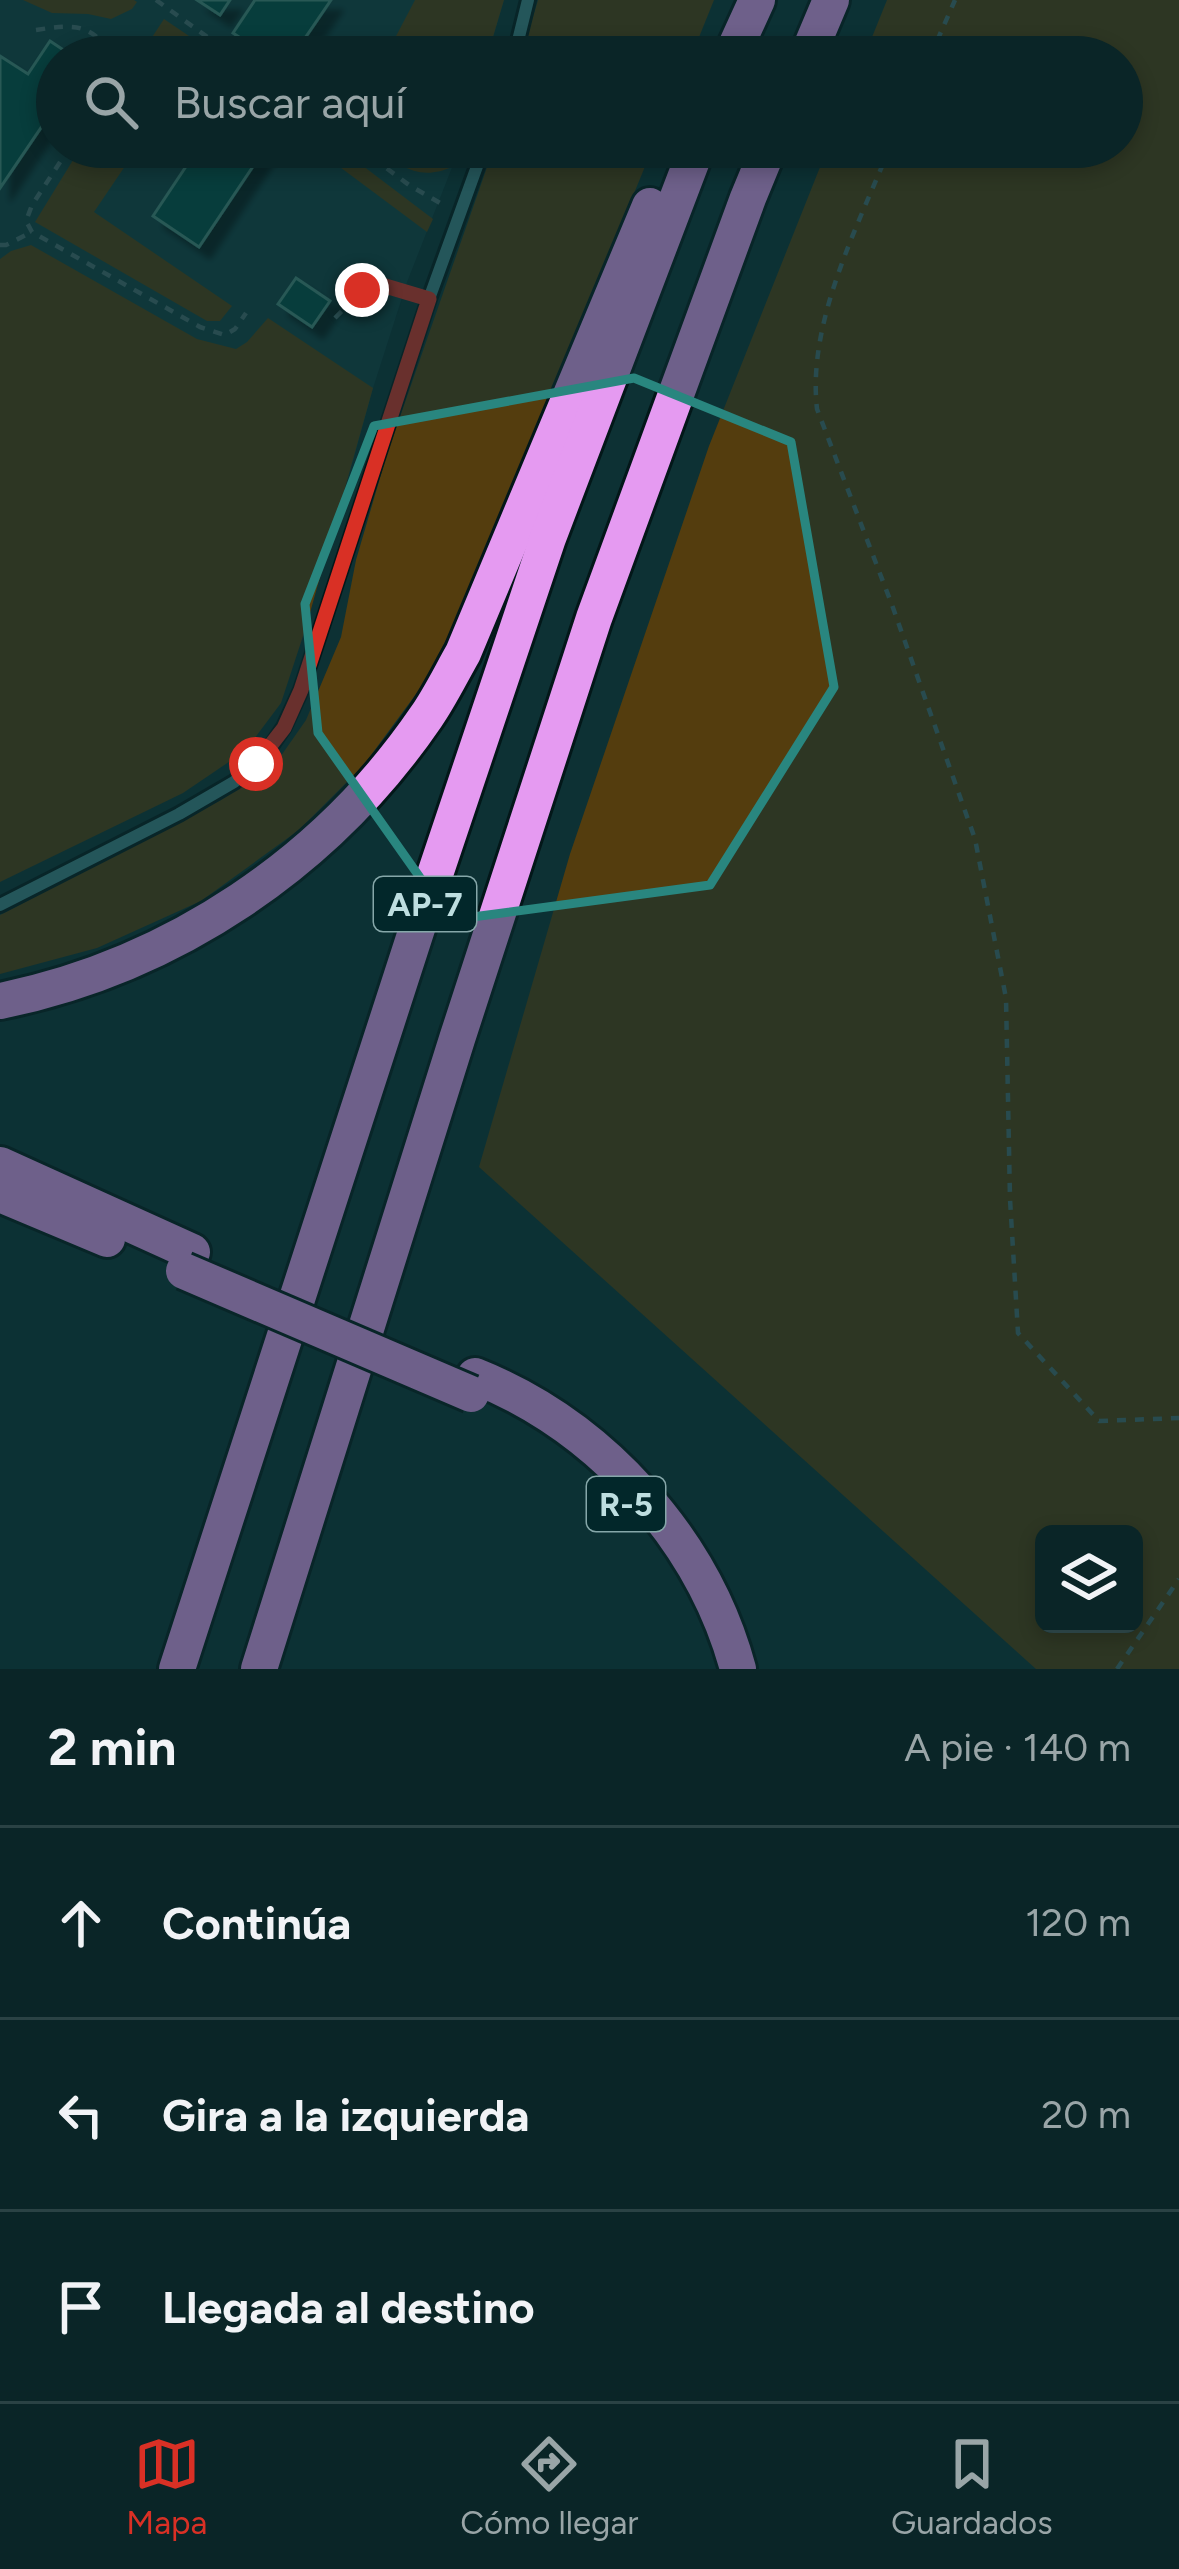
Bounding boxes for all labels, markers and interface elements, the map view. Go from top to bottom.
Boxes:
search box [36,36,1143,168]
icon: search [78,69,144,135]
text: Buscar aquí [174,75,406,129]
route end [335,263,389,317]
route start [229,737,283,791]
road number: AP-7 [374,877,476,931]
road number: R-5 [587,1477,665,1531]
map controls [1035,1525,1143,1633]
button: layers [1035,1525,1143,1633]
text: 2 min [48,1717,176,1778]
text: A pie · 140 m [904,1724,1131,1771]
icon: ahead [48,1890,114,1956]
text: Continúa [162,1896,351,1950]
text: 120 m [1025,1899,1131,1946]
icon: left [48,2082,114,2148]
text: Gira a la izquierda [162,2088,529,2142]
text: 20 m [1041,2091,1131,2138]
icon: arrive [48,2274,114,2340]
text: Llegada al destino [162,2280,535,2334]
tab: Mapa [126,2431,207,2542]
tab: Cómo llegar [460,2431,638,2542]
tab: Guardados [891,2431,1053,2542]

